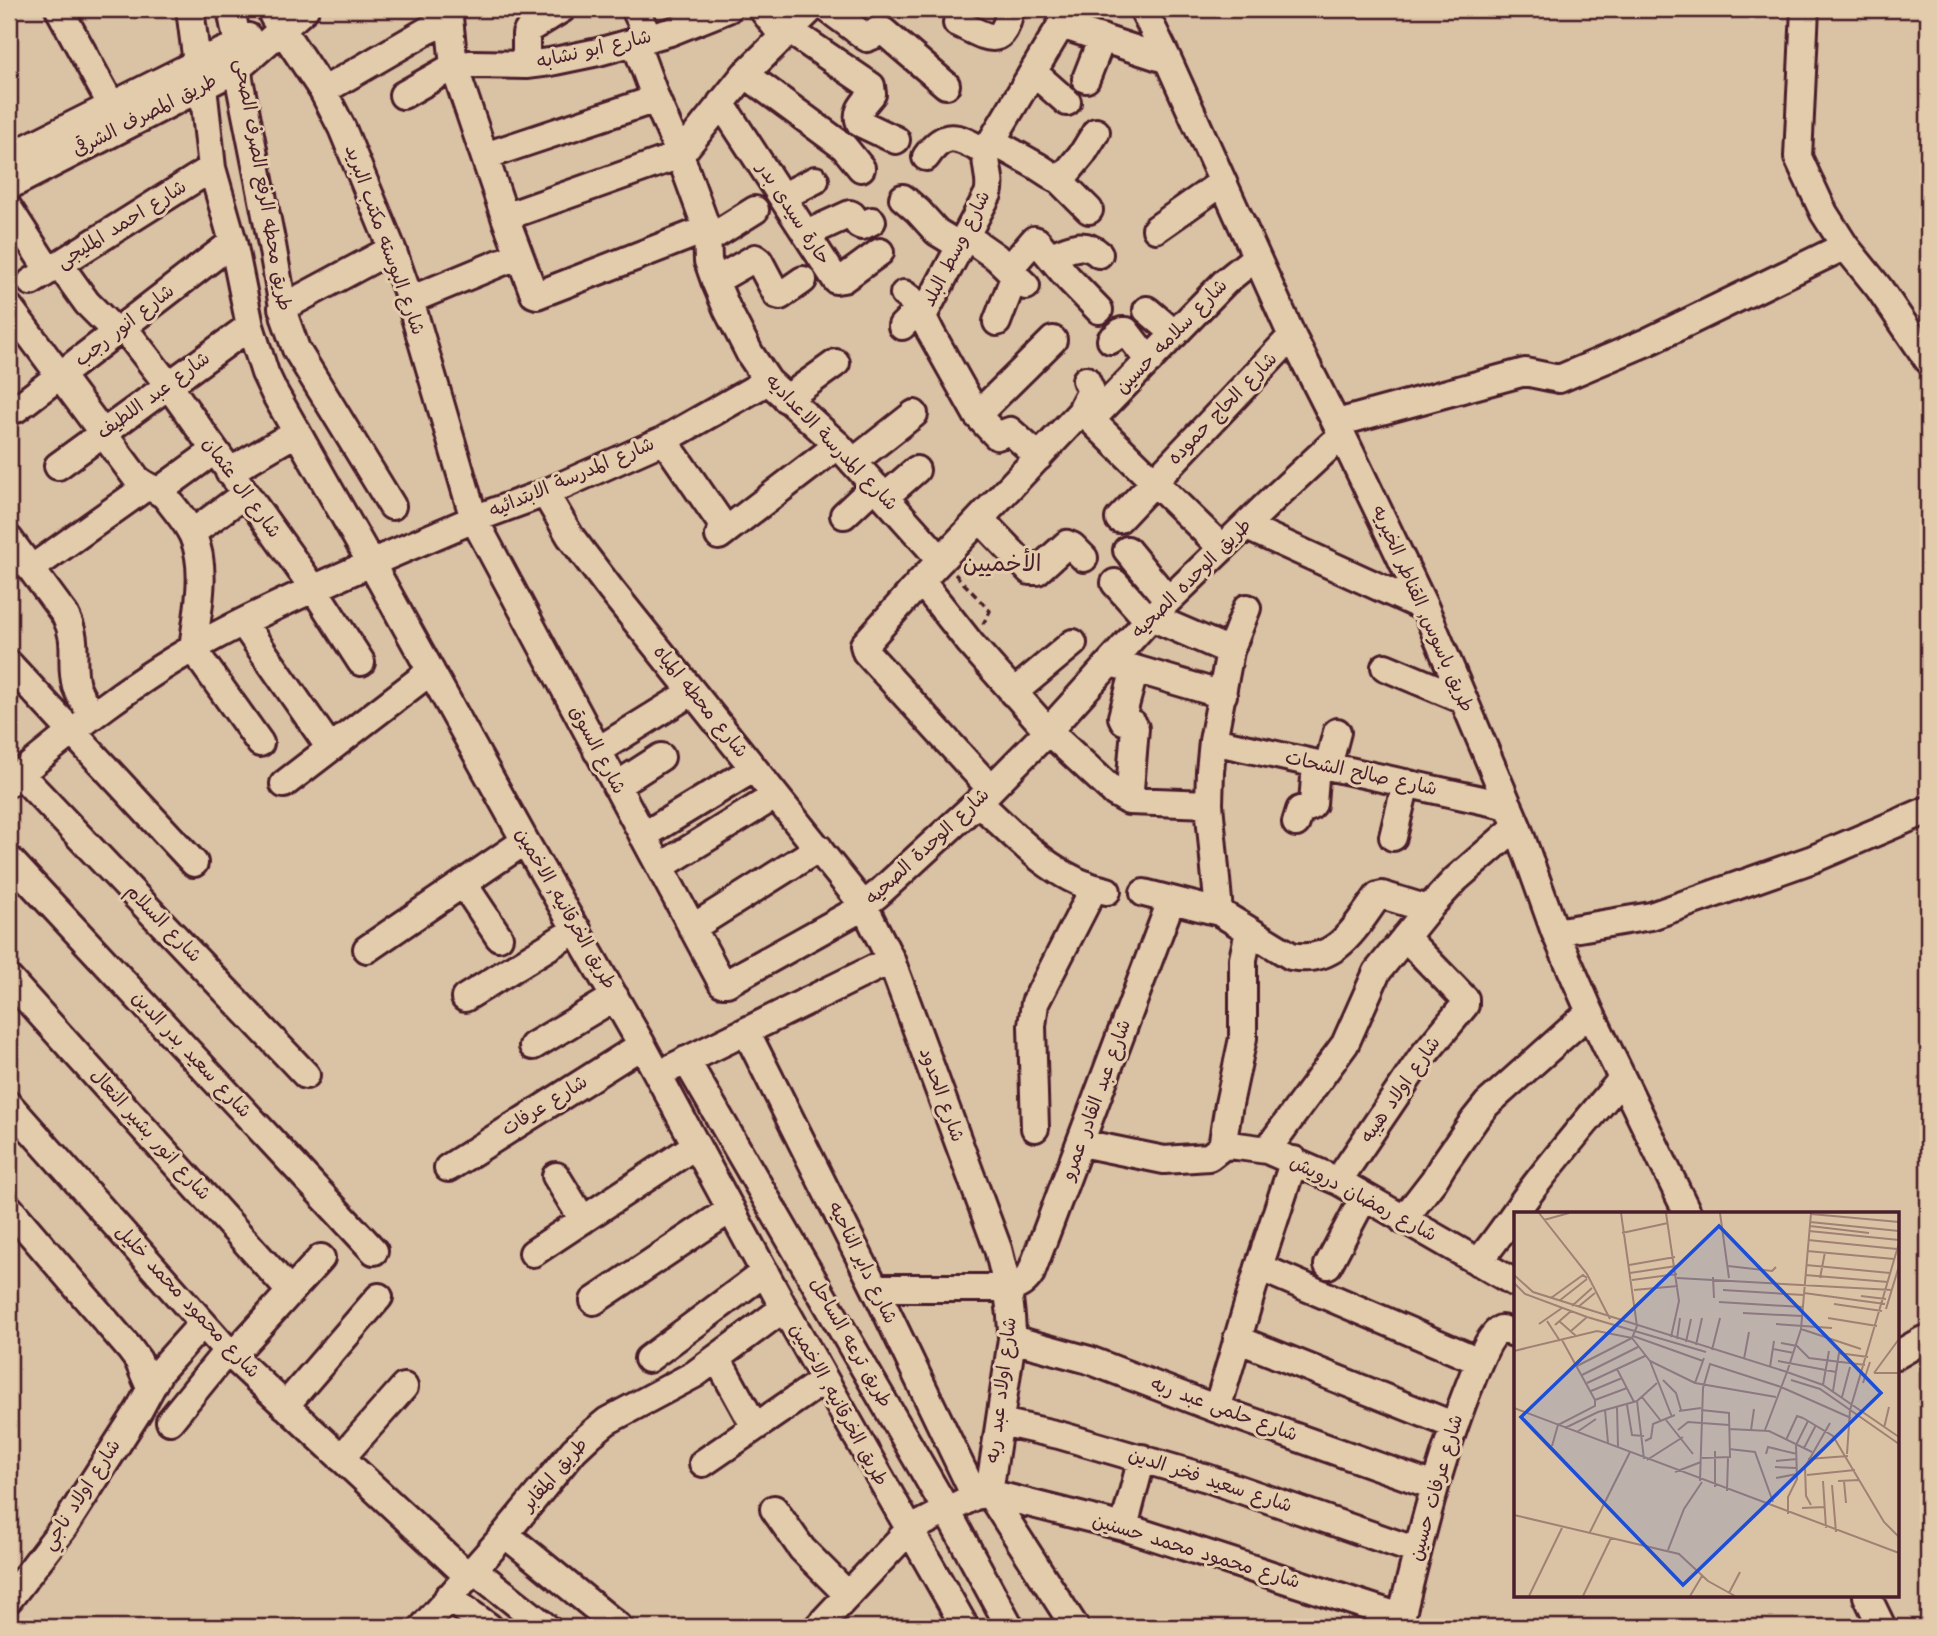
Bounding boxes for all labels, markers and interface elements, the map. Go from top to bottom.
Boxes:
street label: شارع ابو نشابه [533,22,655,78]
street label: طريق محطه الرفع الصرف الصحى [225,57,299,313]
street label: طريق المصرف الشرقى [67,67,223,165]
street label: شارع البوسته مكتب البريد [336,141,432,339]
street label: حارة سيدى بدر [747,155,838,272]
street label: شارع احمد المليجى [51,173,193,277]
street label: شارع وسط البلد [915,186,999,312]
street label: شارع سلامه حسين [1109,272,1235,402]
street label: شارع انور رجب [68,277,182,375]
street label: شارع عبد اللطيف [91,345,217,447]
street label: شارع الحاج حموده [1161,345,1285,473]
street label: شارع المدرسة الاعداديه [757,368,905,518]
street label: شارع المدرسة الابتدائيه [485,430,659,526]
street label: شارع ال عثمان [194,431,288,545]
street label: طريق باسوس, القناطر الخيريه [1363,501,1481,717]
street label: طريق الوحده الصحيه [1125,512,1259,646]
district label: الأخميين [963,547,1041,583]
street label: شارع محطه المياه [645,639,755,765]
street label: شارع السوق [561,700,633,800]
street label: شارع صالح الشحات [1282,743,1440,805]
street label: شارع الوحدة الصحيه [859,781,997,913]
street label: طريق الخرقانيه, الاخمين [506,823,624,995]
street label: شارع السلام [118,878,208,970]
street label: شارع سعيد بدر الدين [124,984,258,1126]
street label: شارع عبد القادر عمرو [1053,1015,1140,1187]
street label: شارع اولاد هيبه [1353,1031,1449,1149]
street label: شارع الحدود [910,1044,972,1146]
street label: شارع انور بشير النعال [82,1062,218,1208]
street label: شارع عرفات [496,1068,594,1144]
street label: شارع رمضان درويش [1284,1148,1442,1250]
street label: شارع داير الناحيه [819,1197,905,1329]
inset map [1514,1212,1898,1598]
street label: شارع محمود محمد خليل [107,1218,267,1386]
street label: طريق ترعه الساحل [801,1272,899,1414]
street label: شارع اولاد عبد ربه [978,1315,1026,1465]
street label: طريق الخرقانيه, الاخمين [781,1318,895,1492]
street label: شارع حلمى عبد ربه [1146,1369,1302,1451]
street label: شارع عرفات حسين [1402,1411,1472,1565]
street label: طريق المقابر [513,1431,596,1520]
street label: شارع اولاد ناجي [35,1433,129,1557]
street label: شارع سعيد فخر الدين [1124,1440,1296,1522]
street label: شارع محمود محمد حسنين [1088,1506,1304,1598]

